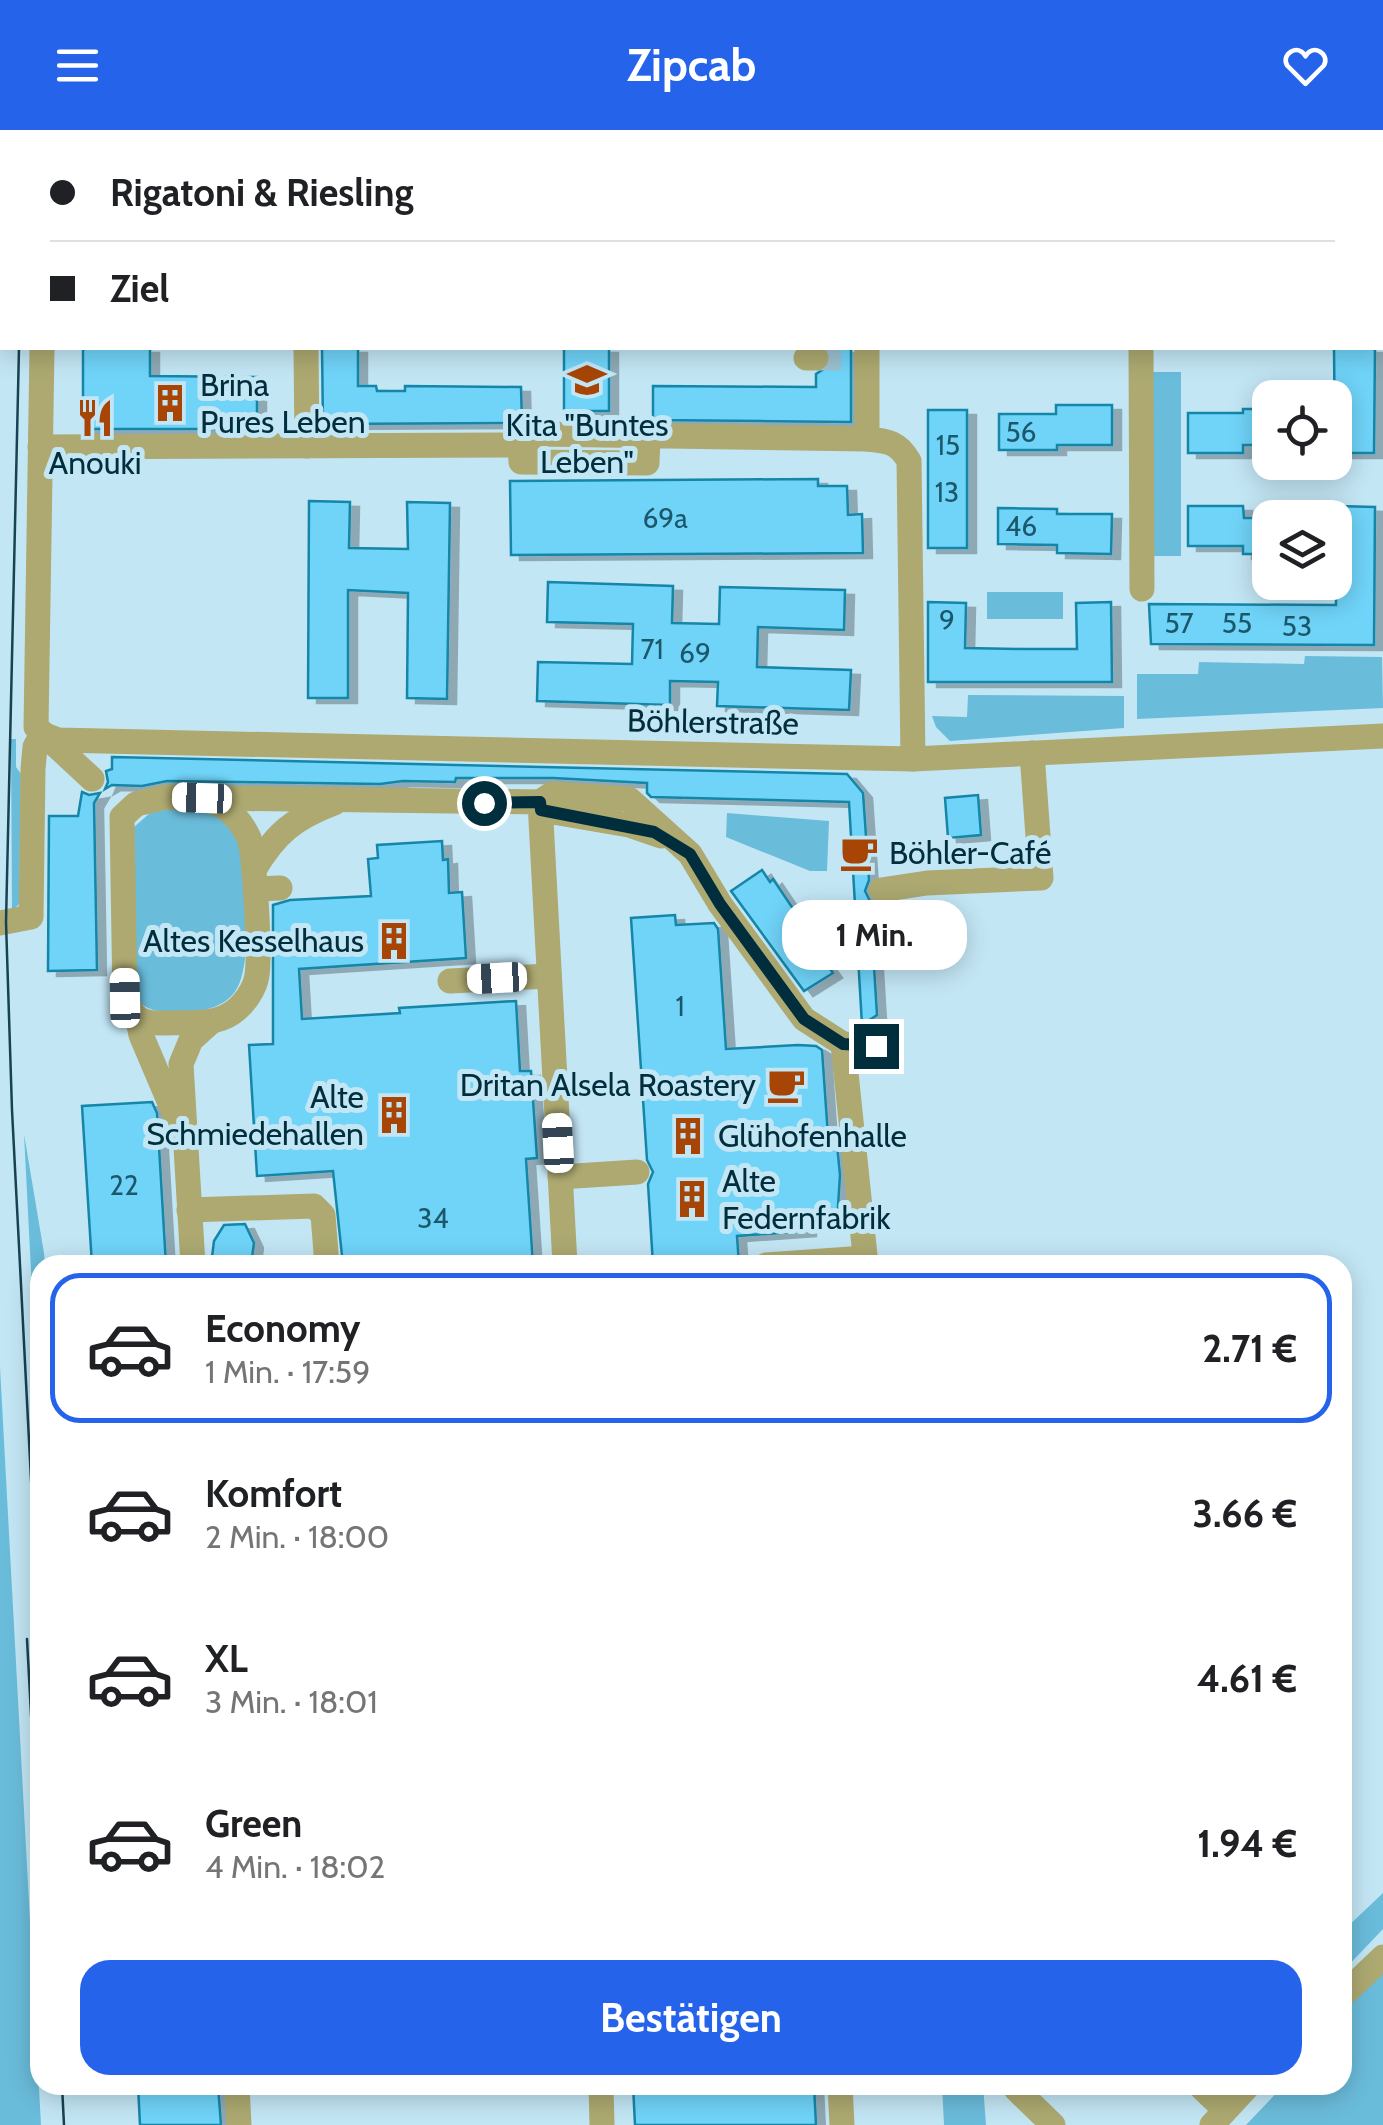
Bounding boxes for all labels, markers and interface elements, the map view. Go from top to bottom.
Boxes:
icon: menu [50,38,105,93]
text: Zipcab [627,38,756,92]
icon: heart [1278,38,1333,93]
text: Rigatoni & Riesling [110,169,413,216]
text: Ziel [110,265,169,312]
school or university icon: Kita "Buntes Leben" [566,359,608,401]
place label: Brina Pures Leben [200,365,366,441]
map controls [1252,380,1352,600]
button: locate [1252,380,1352,480]
building icon: Brina Pures Leben [149,382,191,424]
restaurant icon: Anouki [74,397,116,439]
place label: Kita "Buntes Leben" [506,405,668,481]
house number: 56 [1005,415,1037,449]
house number: 15 [936,428,960,462]
place label: Anouki [48,443,142,482]
house number: 13 [935,475,959,509]
button: layers [1252,500,1352,600]
house number: 69a [642,501,688,535]
house number: 46 [1005,509,1037,543]
house number: 9 [939,603,955,637]
house number: 57 [1164,606,1194,640]
house number: 55 [1222,606,1252,640]
house number: 53 [1282,609,1312,643]
house number: 71 [640,632,664,666]
house number: 69 [679,636,711,670]
street label: Böhlerstraße [627,701,799,742]
route start [462,781,507,826]
car [171,782,233,814]
cafe icon: Böhler-Café [838,832,880,874]
place label: Böhler-Café [889,833,1051,872]
callout: 1 Min. [784,901,968,971]
text: 1 Min. [836,915,913,954]
building icon: Altes Kesselhaus [373,920,415,962]
place label: Altes Kesselhaus [143,921,364,960]
car [466,961,528,995]
car [109,968,141,1028]
house number: 1 [675,989,685,1023]
route end [854,1024,899,1069]
cafe icon: Dritan Alsela Roastery [765,1064,807,1106]
place label: Dritan Alsela Roastery [460,1065,756,1104]
place label: Alte Schmiedehallen [146,1077,364,1153]
building icon: Alte Schmiedehallen [373,1094,415,1136]
car [541,1112,575,1174]
building icon: Glühofenhalle [667,1115,709,1157]
place label: Glühofenhalle [718,1116,907,1155]
place label: Alte Federnfabrik [722,1161,891,1237]
house number: 22 [109,1168,139,1202]
building icon: Alte Federnfabrik [671,1178,713,1220]
house number: 34 [417,1201,449,1235]
icon: car [85,1303,175,1393]
text: Economy [205,1305,360,1352]
text: 2.71 € [1202,1325,1297,1372]
text: 1 Min. · 17:59 [205,1352,370,1391]
icon: car [85,1468,175,1558]
text: Komfort [205,1470,342,1517]
text: 3.66 € [1192,1490,1297,1537]
text: 2 Min. · 18:00 [205,1517,389,1556]
icon: car [85,1633,175,1723]
text: XL [205,1635,248,1682]
text: 4.61 € [1197,1655,1297,1702]
text: 3 Min. · 18:01 [205,1682,378,1721]
icon: car [85,1798,175,1888]
text: Green [205,1800,302,1847]
text: 1.94 € [1197,1820,1297,1867]
text: 4 Min. · 18:02 [205,1847,385,1886]
button: Bestätigen [80,1960,1302,2075]

